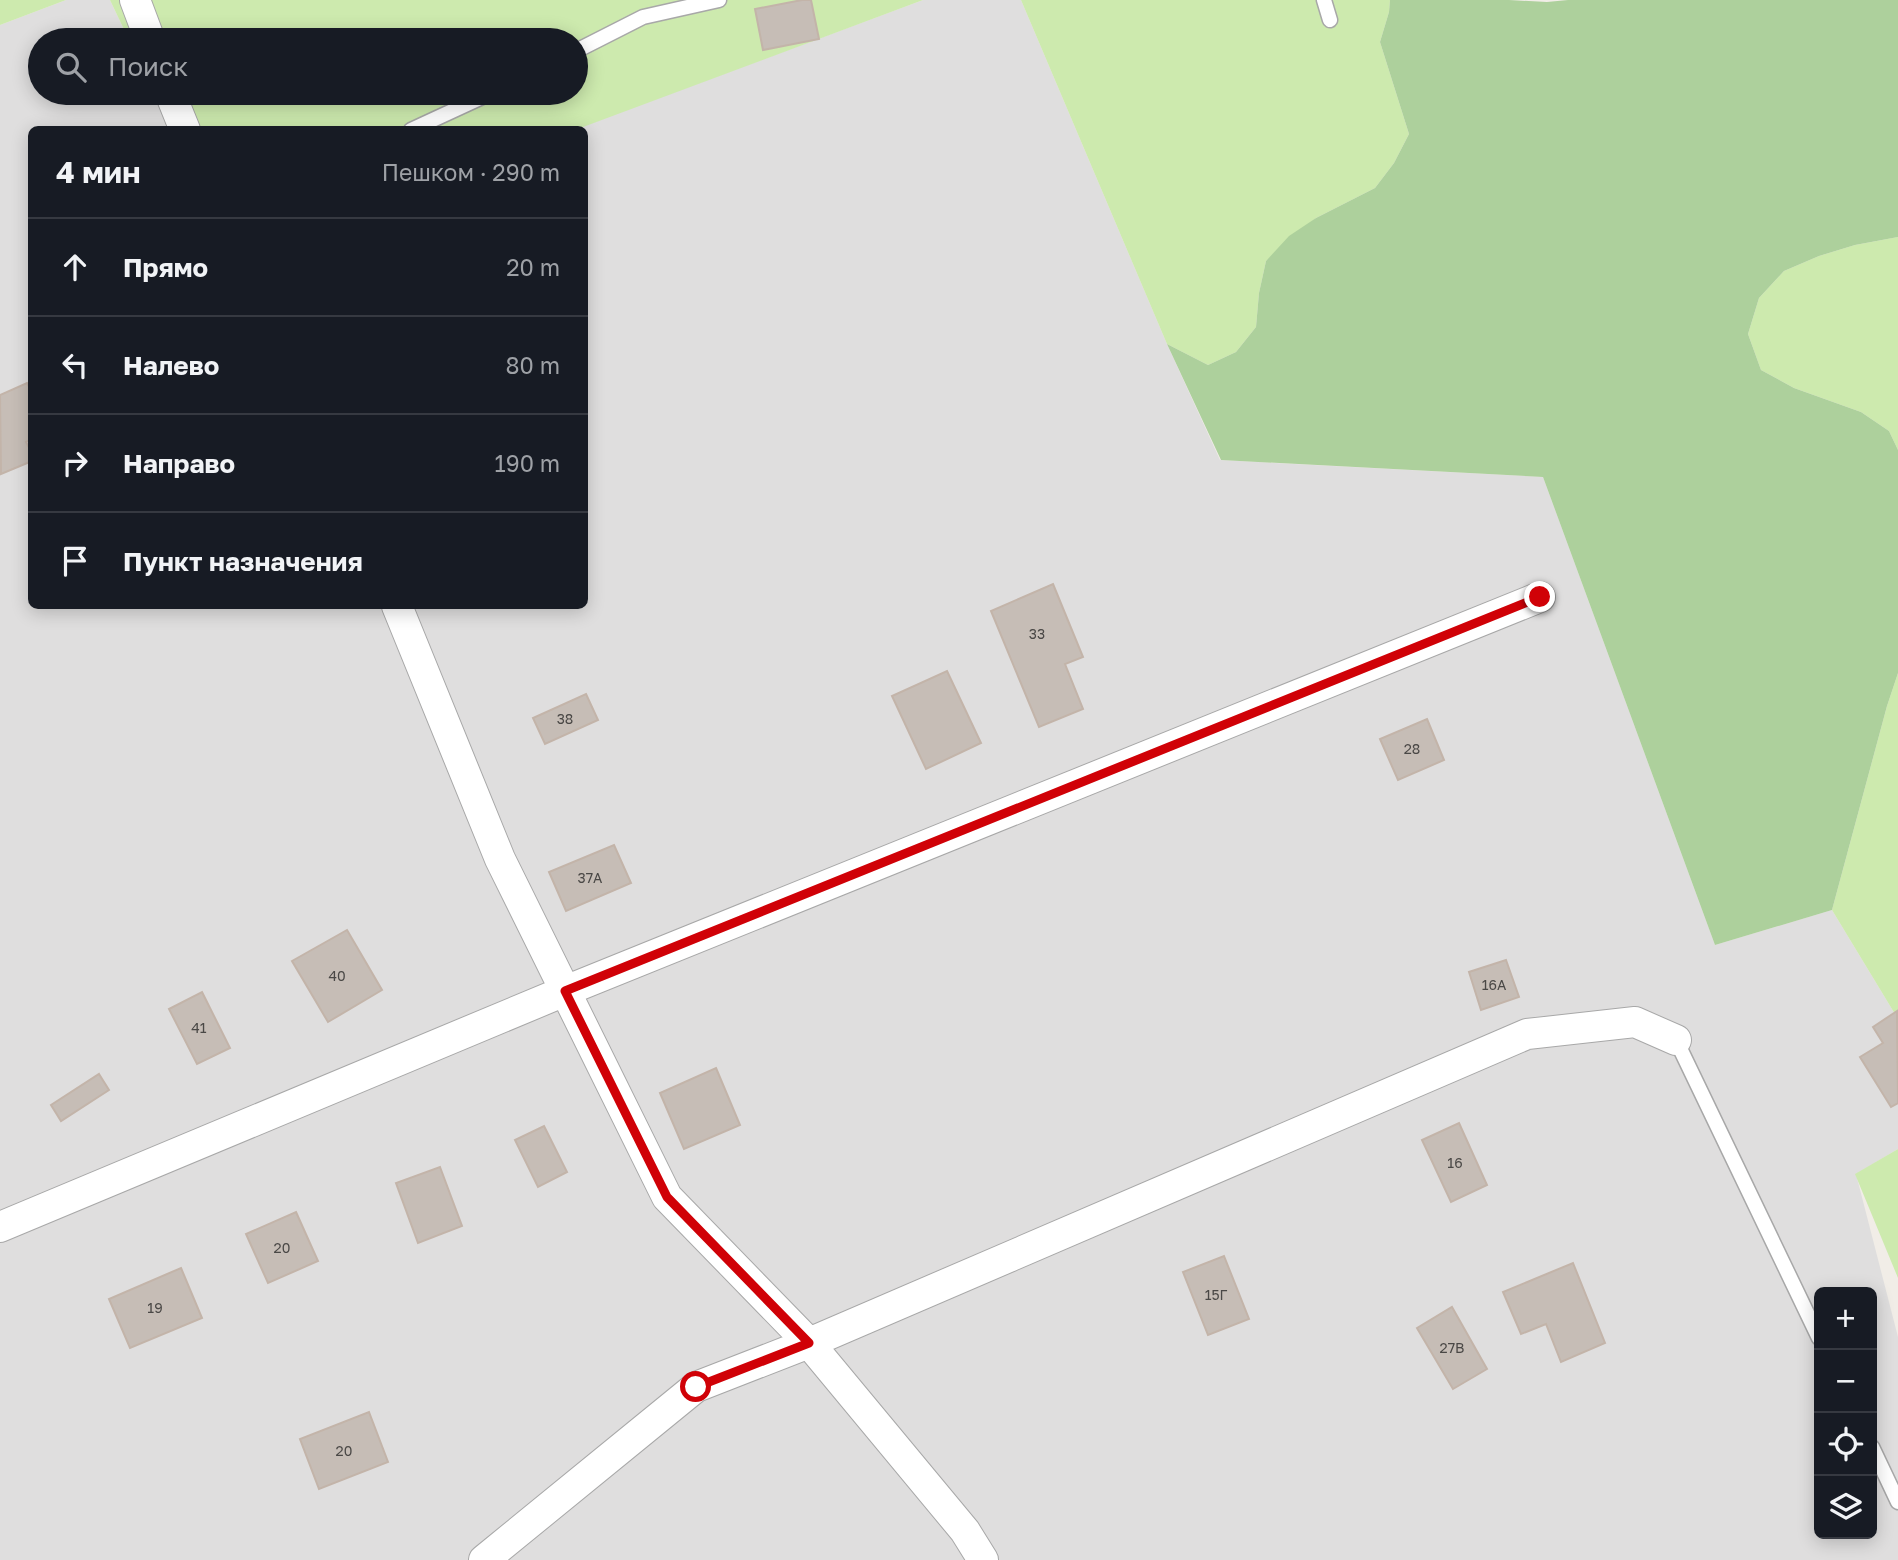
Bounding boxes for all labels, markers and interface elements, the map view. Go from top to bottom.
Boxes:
search box [28,28,588,105]
icon: search [52,48,90,86]
text: Поиск [108,51,188,82]
text: 4 мин [56,154,140,190]
text: Пешком · 290 m [382,158,560,186]
icon: ahead [56,248,94,286]
text: Прямо [123,252,208,283]
text: 20 m [506,253,560,281]
icon: left [56,346,94,384]
text: Налево [123,350,219,381]
text: 80 m [506,351,560,379]
icon: right [56,444,94,482]
text: Направо [123,448,235,479]
text: 190 m [495,449,560,477]
icon: arrive [56,542,94,580]
text: Пункт назначения [123,546,363,577]
route end [1524,581,1555,612]
house number: 33 [1029,625,1045,642]
house number: 38 [557,710,573,727]
house number: 28 [1404,740,1420,757]
house number: 37А [578,869,603,886]
house number: 40 [328,967,346,984]
house number: 16А [1482,976,1507,993]
house number: 41 [191,1019,207,1036]
house number: 16 [1447,1154,1463,1171]
house number: 20 [274,1239,290,1256]
house number: 15Г [1205,1286,1228,1303]
map controls [1814,1287,1877,1539]
button: + [1814,1287,1877,1350]
house number: 19 [147,1299,163,1316]
house number: 27В [1440,1339,1464,1356]
button: − [1814,1350,1877,1413]
route start [680,1371,711,1402]
button: locate [1814,1413,1877,1476]
house number: 20 [336,1442,352,1459]
button: layers [1814,1476,1877,1539]

